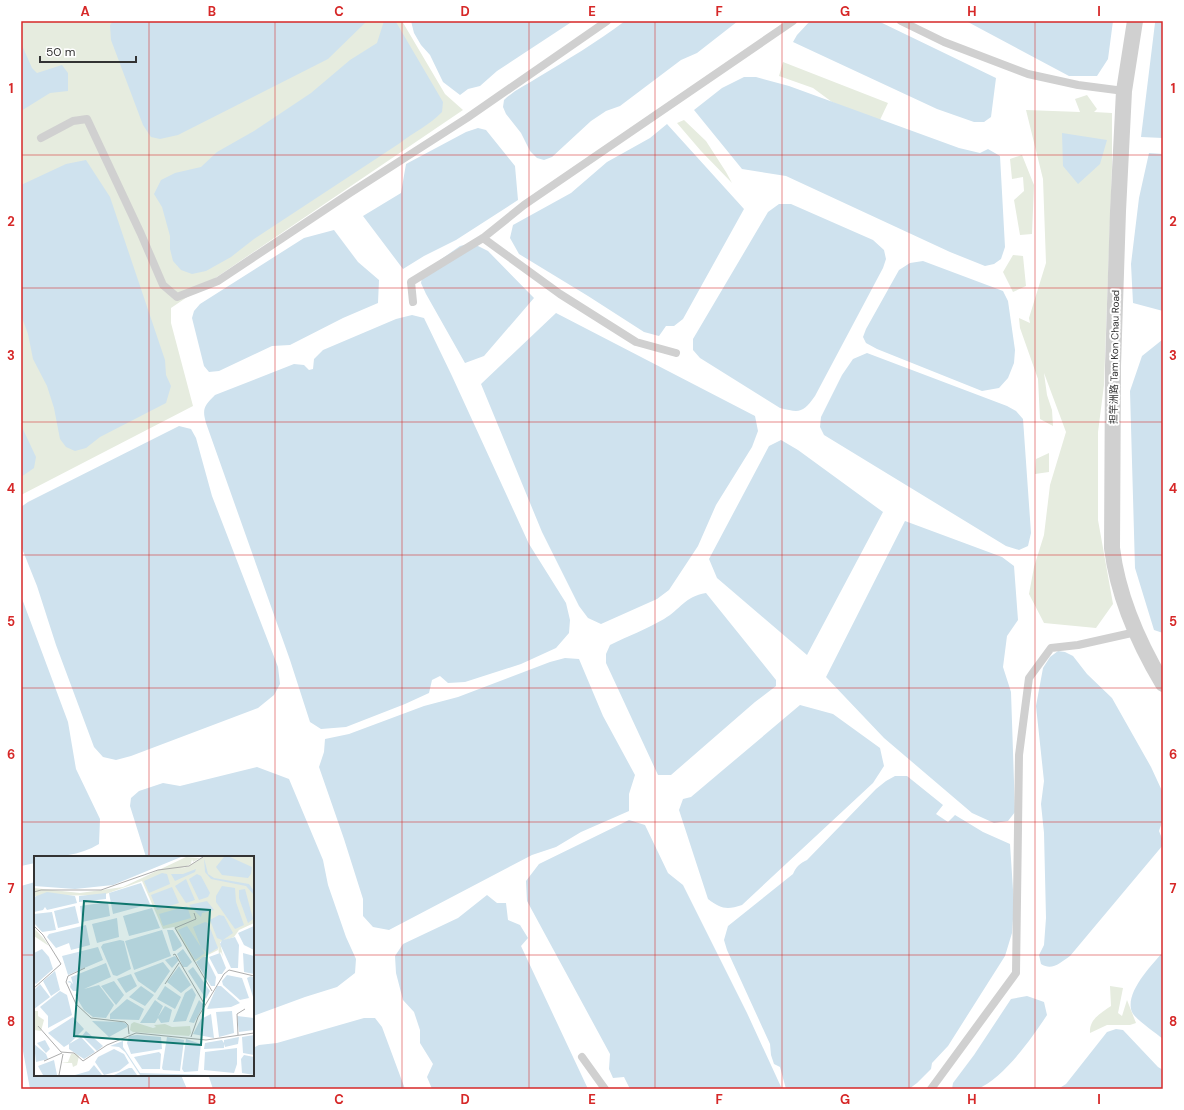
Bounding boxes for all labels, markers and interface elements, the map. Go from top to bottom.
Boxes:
text: A [80,3,90,20]
text: B [208,3,216,20]
text: C [334,3,344,20]
text: D [460,3,470,20]
text: E [588,3,596,20]
text: F [715,3,723,20]
text: G [840,3,850,20]
text: H [967,3,977,20]
text: I [1097,3,1101,20]
scale bar [40,38,136,64]
text: 50 m [46,44,75,60]
text: 1 [9,80,13,97]
text: 1 [1171,80,1175,97]
text: 2 [7,213,15,230]
text: 2 [1169,213,1177,230]
street label: 担竿洲路 Tam Kon Chau Road [1107,290,1122,424]
text: 3 [7,347,15,364]
text: 3 [1169,347,1177,364]
text: 4 [7,480,15,497]
text: 4 [1169,480,1177,497]
text: 5 [7,613,15,630]
text: 5 [1169,613,1177,630]
text: 6 [7,746,15,763]
text: 6 [1169,746,1177,763]
inset map [34,856,254,1076]
text: 7 [8,880,15,897]
text: 7 [1170,880,1177,897]
text: 8 [7,1013,15,1030]
text: 8 [1169,1013,1177,1030]
text: A [80,1091,90,1108]
text: B [208,1091,216,1108]
text: C [334,1091,344,1108]
text: D [460,1091,470,1108]
text: E [588,1091,596,1108]
text: F [715,1091,723,1108]
text: G [840,1091,850,1108]
text: H [967,1091,977,1108]
text: I [1097,1091,1101,1108]

